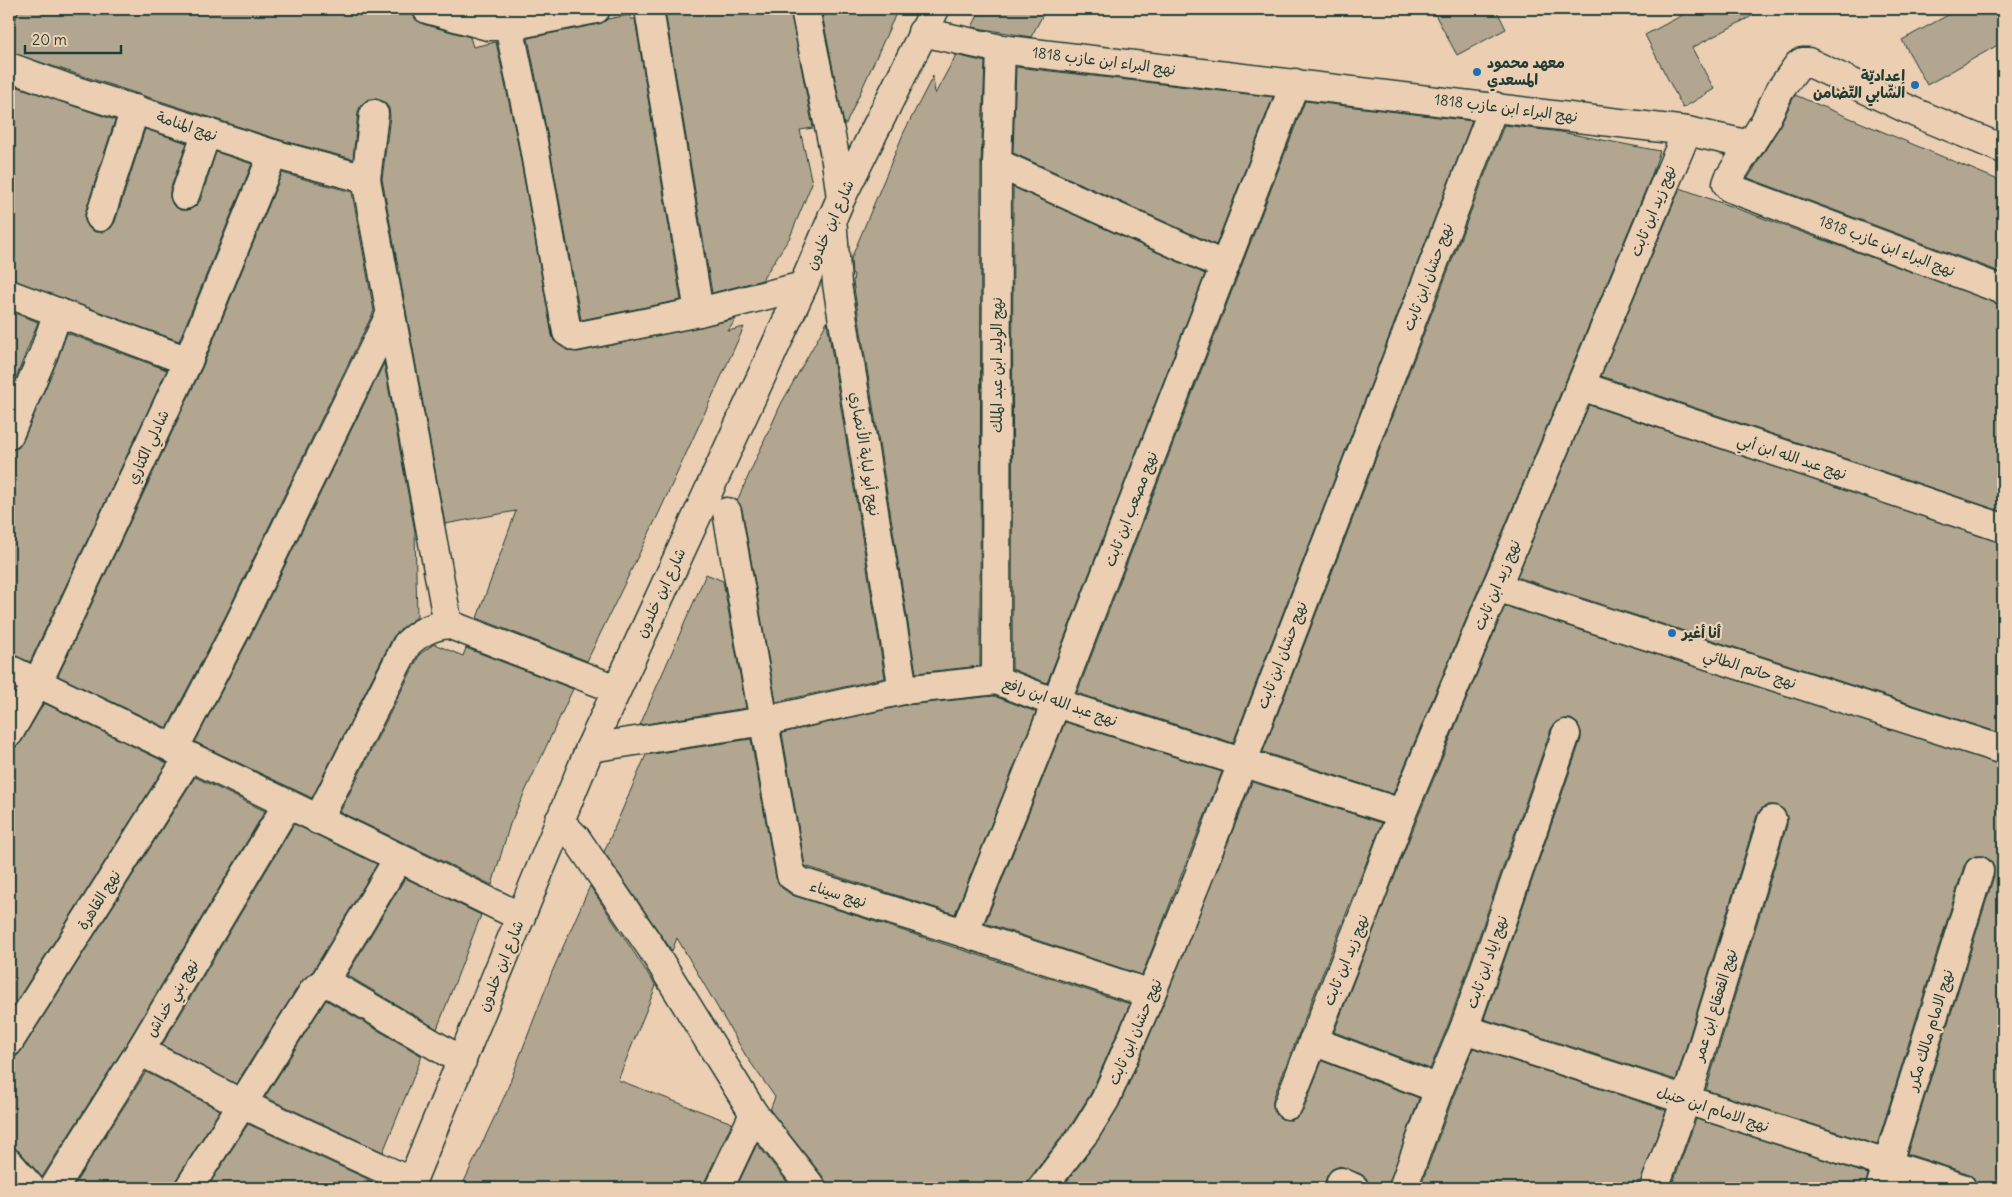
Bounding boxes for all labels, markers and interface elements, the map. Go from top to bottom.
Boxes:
scale bar [25,22,121,54]
text: 20 m [32,30,67,49]
street label: نهج البراء ابن عازب 1818 [1031,42,1177,80]
place label: معهد محمود المسعدي [1487,53,1565,92]
marker: معهد محمود المسعدي [1471,66,1483,78]
place label: إعداديّة الشّابي التّضامن [1813,66,1905,107]
marker: إعداديّة الشّابي التّضامن [1909,79,1921,91]
street label: نهج البراء ابن عازب 1818 [1433,89,1579,127]
street label: نهج المنامة [154,107,220,145]
street label: نهج زيد ابن ثابت [1626,162,1680,260]
street label: شارع ابن خلدون [801,177,859,273]
street label: نهج البراء ابن عازب 1818 [1816,211,1958,281]
street label: نهج حسّان ابن ثابت [1398,220,1458,334]
street label: نهج الوليد ابن عبد الملك [987,297,1007,433]
street label: نهج أبو لبابة الأنصاري [844,391,885,518]
street label: شادلي الكتاري [122,407,177,489]
street label: نهج عبد الله ابن أبي [1734,430,1849,487]
street label: نهج مصعب ابن ثابت [1100,448,1162,570]
street label: نهج زيد ابن ثابت [1469,537,1525,633]
street label: شارع ابن خلدون [631,545,691,641]
street label: نهج حسّان ابن ثابت [1252,598,1312,712]
place label: أنا أغير [1680,623,1722,642]
marker: أنا أغير [1666,627,1678,639]
street label: نهج حاتم الطائي [1700,645,1799,696]
street label: نهج عبد الله ابن رافع [1000,673,1120,732]
street label: نهج القاهرة [73,866,125,934]
street label: نهج سيناء [807,876,869,912]
street label: نهج زيد ابن ثابت [1319,911,1373,1009]
street label: نهج اياد ابن ثابت [1462,913,1512,1011]
street label: شارع ابن خلدون [474,917,528,1015]
street label: نهج القعقاع ابن عمر [1688,946,1742,1066]
street label: نهج بني خداش [141,955,206,1042]
street label: نهج الامام مالك مكرر [1902,967,1959,1094]
street label: نهج حسّان ابن ثابت [1104,976,1166,1088]
street label: نهج الامام ابن حنبل [1654,1081,1772,1138]

